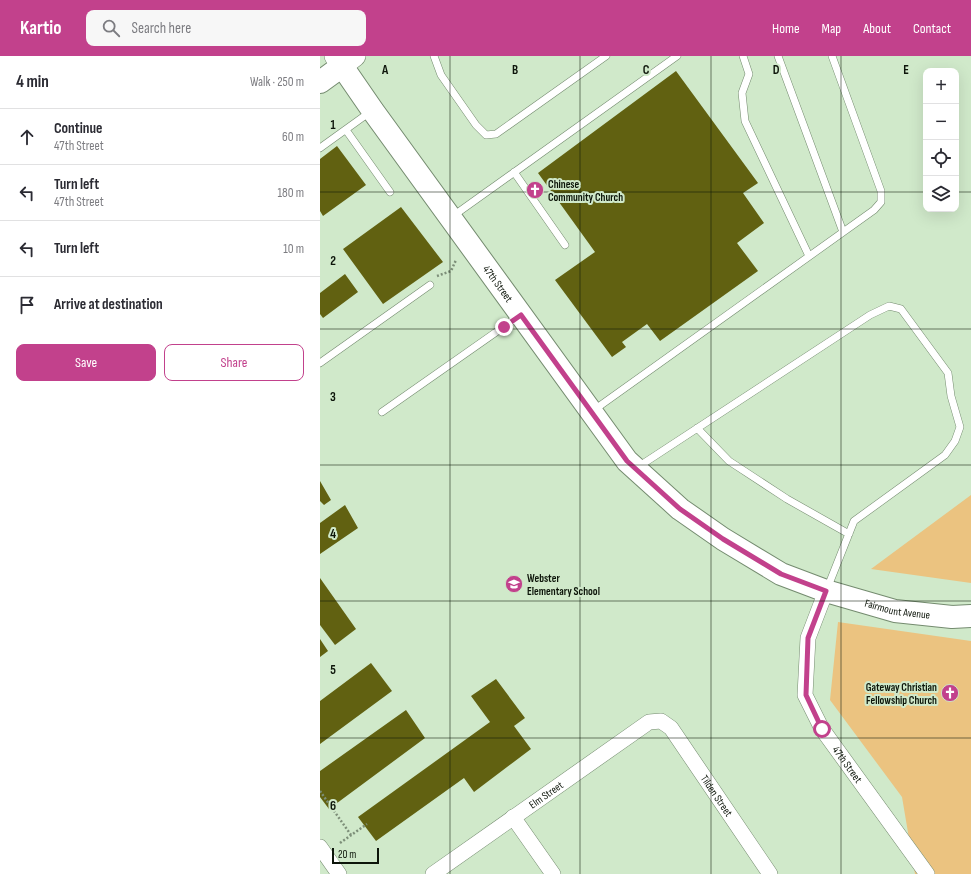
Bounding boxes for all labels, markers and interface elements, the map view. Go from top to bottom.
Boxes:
search box [86,10,366,46]
text: Kartio [20,17,62,40]
icon: search [100,17,122,39]
text: Search here [132,19,191,38]
text: Home [772,20,800,37]
text: Map [822,20,841,37]
text: About [863,20,891,37]
text: Contact [913,20,951,37]
text: A [381,62,389,78]
text: B [512,62,518,78]
text: C [643,62,650,78]
text: D [773,62,780,78]
text: E [903,62,909,78]
map controls [923,68,959,212]
button: + [923,68,959,104]
text: 4 min [16,72,49,92]
text: Walk · 250 m [250,74,304,90]
button: − [923,104,959,140]
text: 1 [330,117,336,133]
text: Continue [54,119,103,138]
icon: ahead [16,126,38,148]
text: 60 m [282,129,304,145]
text: 47th Street [54,138,104,154]
button: locate [923,140,959,176]
text: Turn left [54,175,99,194]
button: layers [923,176,959,212]
place label: Chinese Community Church [548,178,623,204]
church icon: Chinese Community Church [525,180,545,200]
icon: left [16,182,38,204]
text: 180 m [278,185,304,201]
text: 47th Street [54,194,104,210]
icon: left [16,238,38,260]
text: Turn left [54,239,99,258]
text: 10 m [283,241,304,257]
text: 2 [330,253,336,269]
street label: 47th Street [481,263,516,305]
icon: arrive [16,294,38,316]
text: Arrive at destination [54,295,163,314]
route end [495,318,513,336]
button: Save [16,344,156,381]
button: Share [164,344,304,381]
text: 3 [330,389,336,405]
text: 4 [330,526,336,542]
place label: Webster Elementary School [527,572,600,598]
school or university icon: Webster Elementary School [504,574,524,594]
street label: Fairmount Avenue [863,596,931,621]
text: 5 [330,662,336,678]
place label: Gateway Christian Fellowship Church [866,681,937,707]
church icon: Gateway Christian Fellowship Church [940,683,960,703]
route start [813,720,831,738]
street label: 47th Street [830,743,866,786]
street label: Tilden Street [698,772,736,819]
street label: Elm Street [526,778,566,811]
text: 6 [330,798,336,814]
scale bar [332,846,379,865]
text: 20 m [338,848,356,861]

